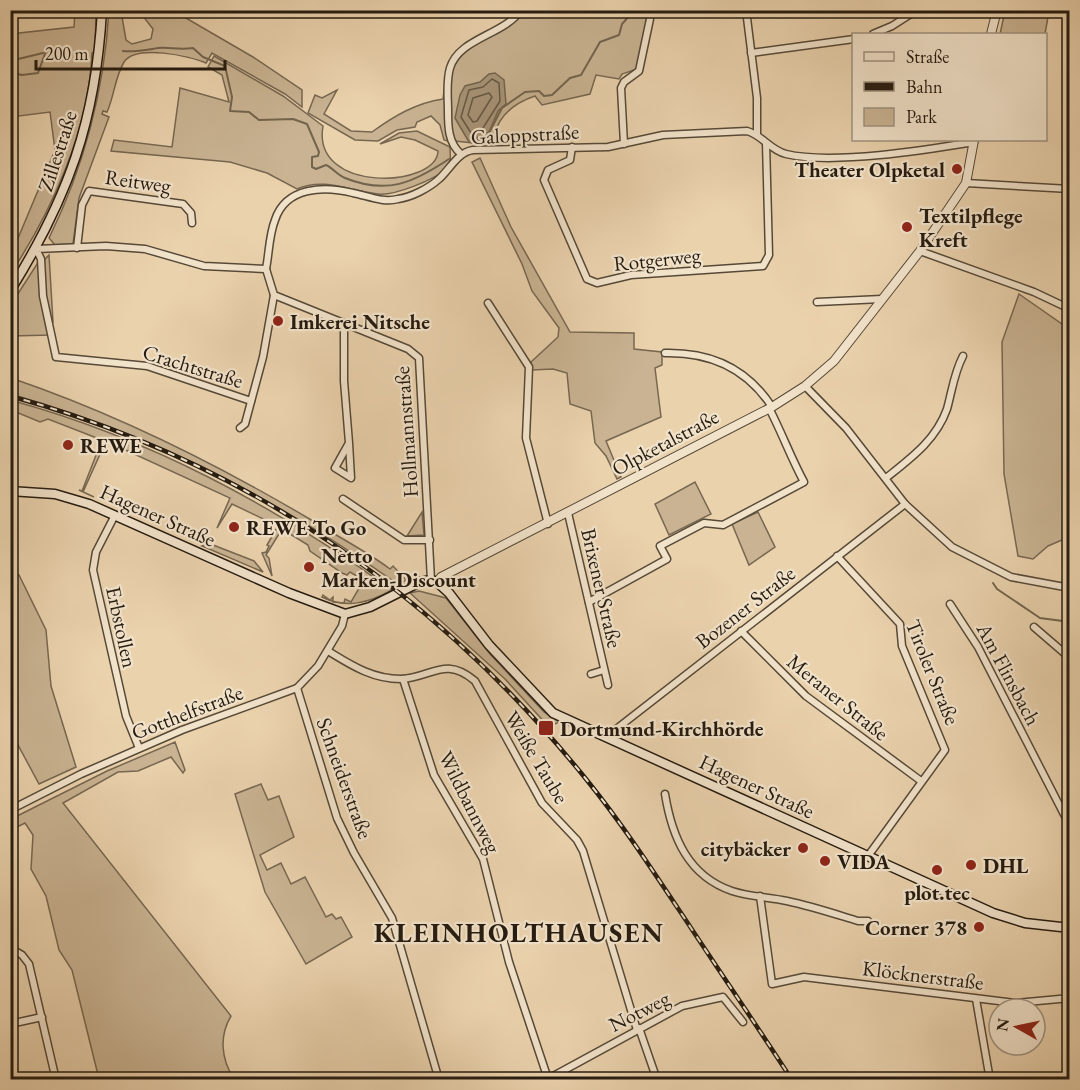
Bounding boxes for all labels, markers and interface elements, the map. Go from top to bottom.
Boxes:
scale bar [36,33,225,71]
legend [852,33,1047,141]
text: 200 m [45,42,89,65]
text: Straße [906,45,949,68]
text: Bahn [906,75,943,98]
text: Park [906,105,937,128]
street label: Zillestraße [31,107,83,195]
street label: Galoppstraße [470,118,580,150]
place label: Theater Olpketal [794,156,945,183]
marker: Theater Olpketal [950,162,964,176]
street label: Reitweg [103,163,173,199]
place label: Textilpflege Kreft [919,202,1023,253]
marker: Textilpflege Kreft [900,220,914,234]
street label: Rotgerweg [612,241,703,277]
place label: Imkerei Nitsche [290,308,430,335]
marker: Imkerei Nitsche [271,314,285,328]
street label: Crachtstraße [139,338,247,394]
street label: Hollmannstraße [388,365,424,499]
street label: Olpketalstraße [607,403,723,481]
place label: REWE [80,432,142,459]
marker: REWE [61,438,75,452]
street label: Hagener Straße [96,478,220,552]
place label: REWE To Go [246,514,367,541]
marker: REWE To Go [227,520,241,534]
street label: Brixener Straße [575,525,629,651]
place label: Netto Marken-Discount [321,542,476,593]
marker: Netto Marken-Discount [302,560,316,574]
street label: Bozener Straße [690,560,800,654]
street label: Erbstollen [100,584,144,670]
street label: Tiroler Straße [900,615,966,729]
street label: Am Flinsbach [970,617,1047,730]
street label: Meraner Straße [782,648,894,746]
street label: Gotthelfstraße [127,678,247,746]
street label: Weiße Taube [499,706,575,808]
street label: Schneiderstraße [311,714,379,842]
place label: Dortmund-Kirchhörde [560,715,764,742]
marker: Dortmund-Kirchhörde [537,719,555,737]
street label: Wildbannweg [433,746,508,858]
street label: Hagener Straße [695,748,819,824]
place label: citybäcker [701,835,791,862]
marker: citybäcker [796,841,810,855]
place label: VIDA [837,848,891,875]
place label: DHL [983,852,1029,879]
marker: VIDA [818,854,832,868]
marker: DHL [964,858,978,872]
marker: plot.tec [930,863,944,877]
place label: plot.tec [904,879,970,906]
place label: Corner 378 [865,914,967,941]
district label: KLEINHOLTHAUSEN [374,915,664,950]
marker: Corner 378 [972,920,986,934]
street label: Klöcknerstraße [861,954,985,996]
street label: Notweg [604,984,675,1038]
north arrow [987,997,1047,1057]
text: N [991,1017,1014,1033]

